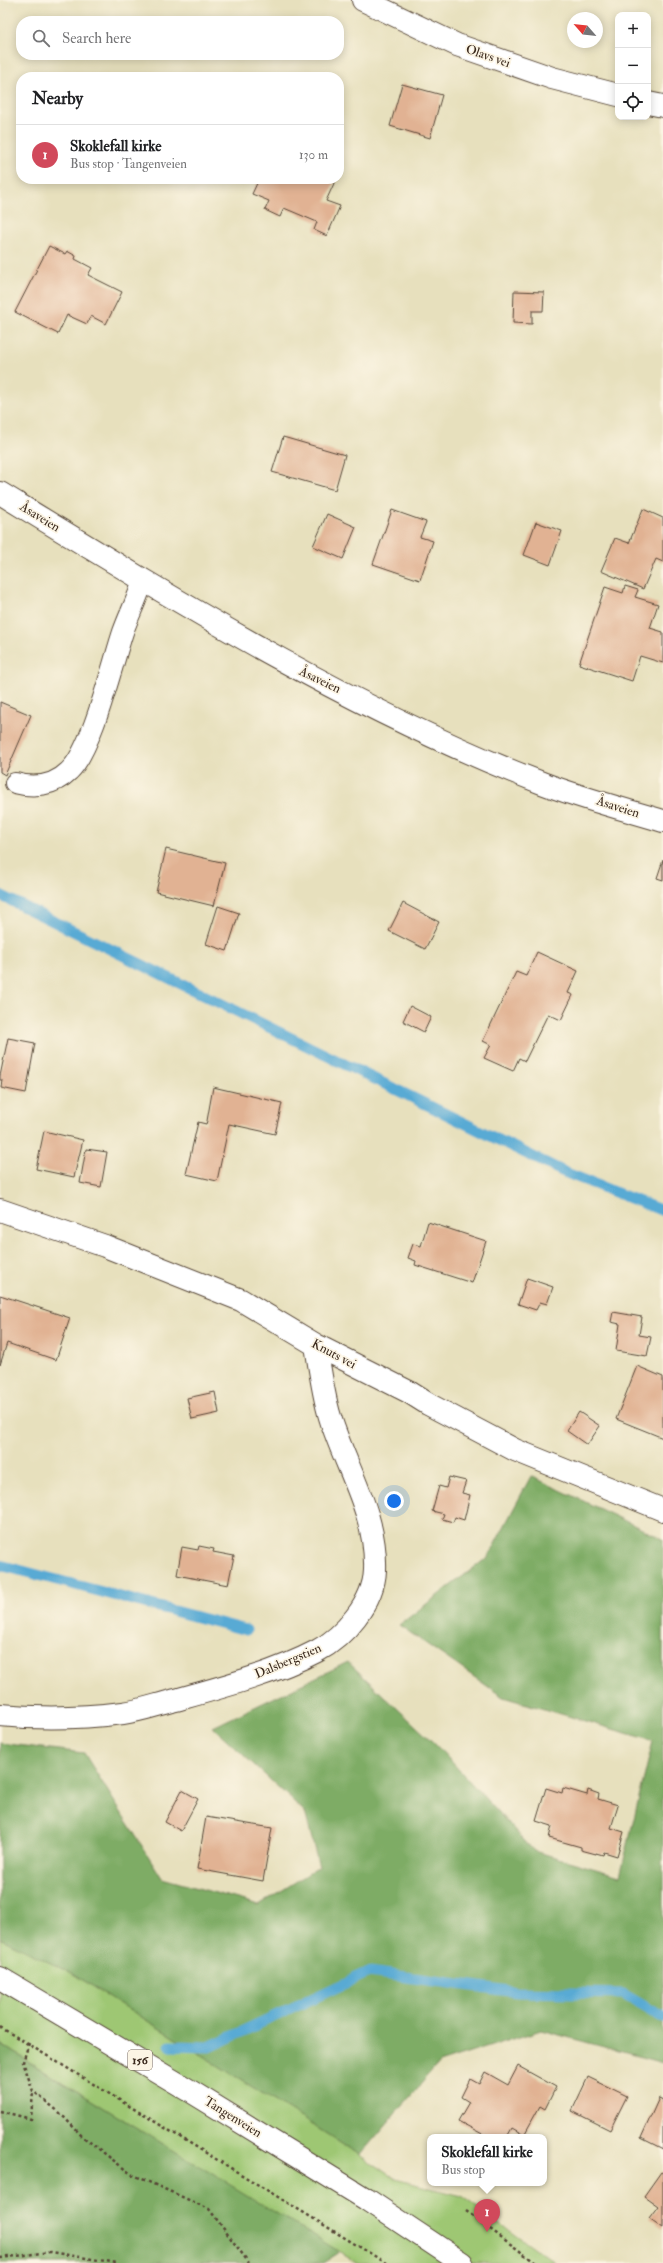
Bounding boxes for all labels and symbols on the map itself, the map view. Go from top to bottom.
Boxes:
north arrow [567,12,603,48]
street label: Olavs vei [464,41,513,71]
street label: Åsaveien [16,497,64,536]
street label: Åsaveien [296,662,344,697]
street label: Åsaveien [593,791,642,822]
street label: Knuts vei [309,1336,359,1373]
your location [384,1491,404,1511]
street label: Dalsbergstien [252,1640,324,1682]
road number: 156 [128,2050,152,2070]
street label: Tangenveien [201,2093,265,2141]
pin: 1 [474,2199,500,2232]

